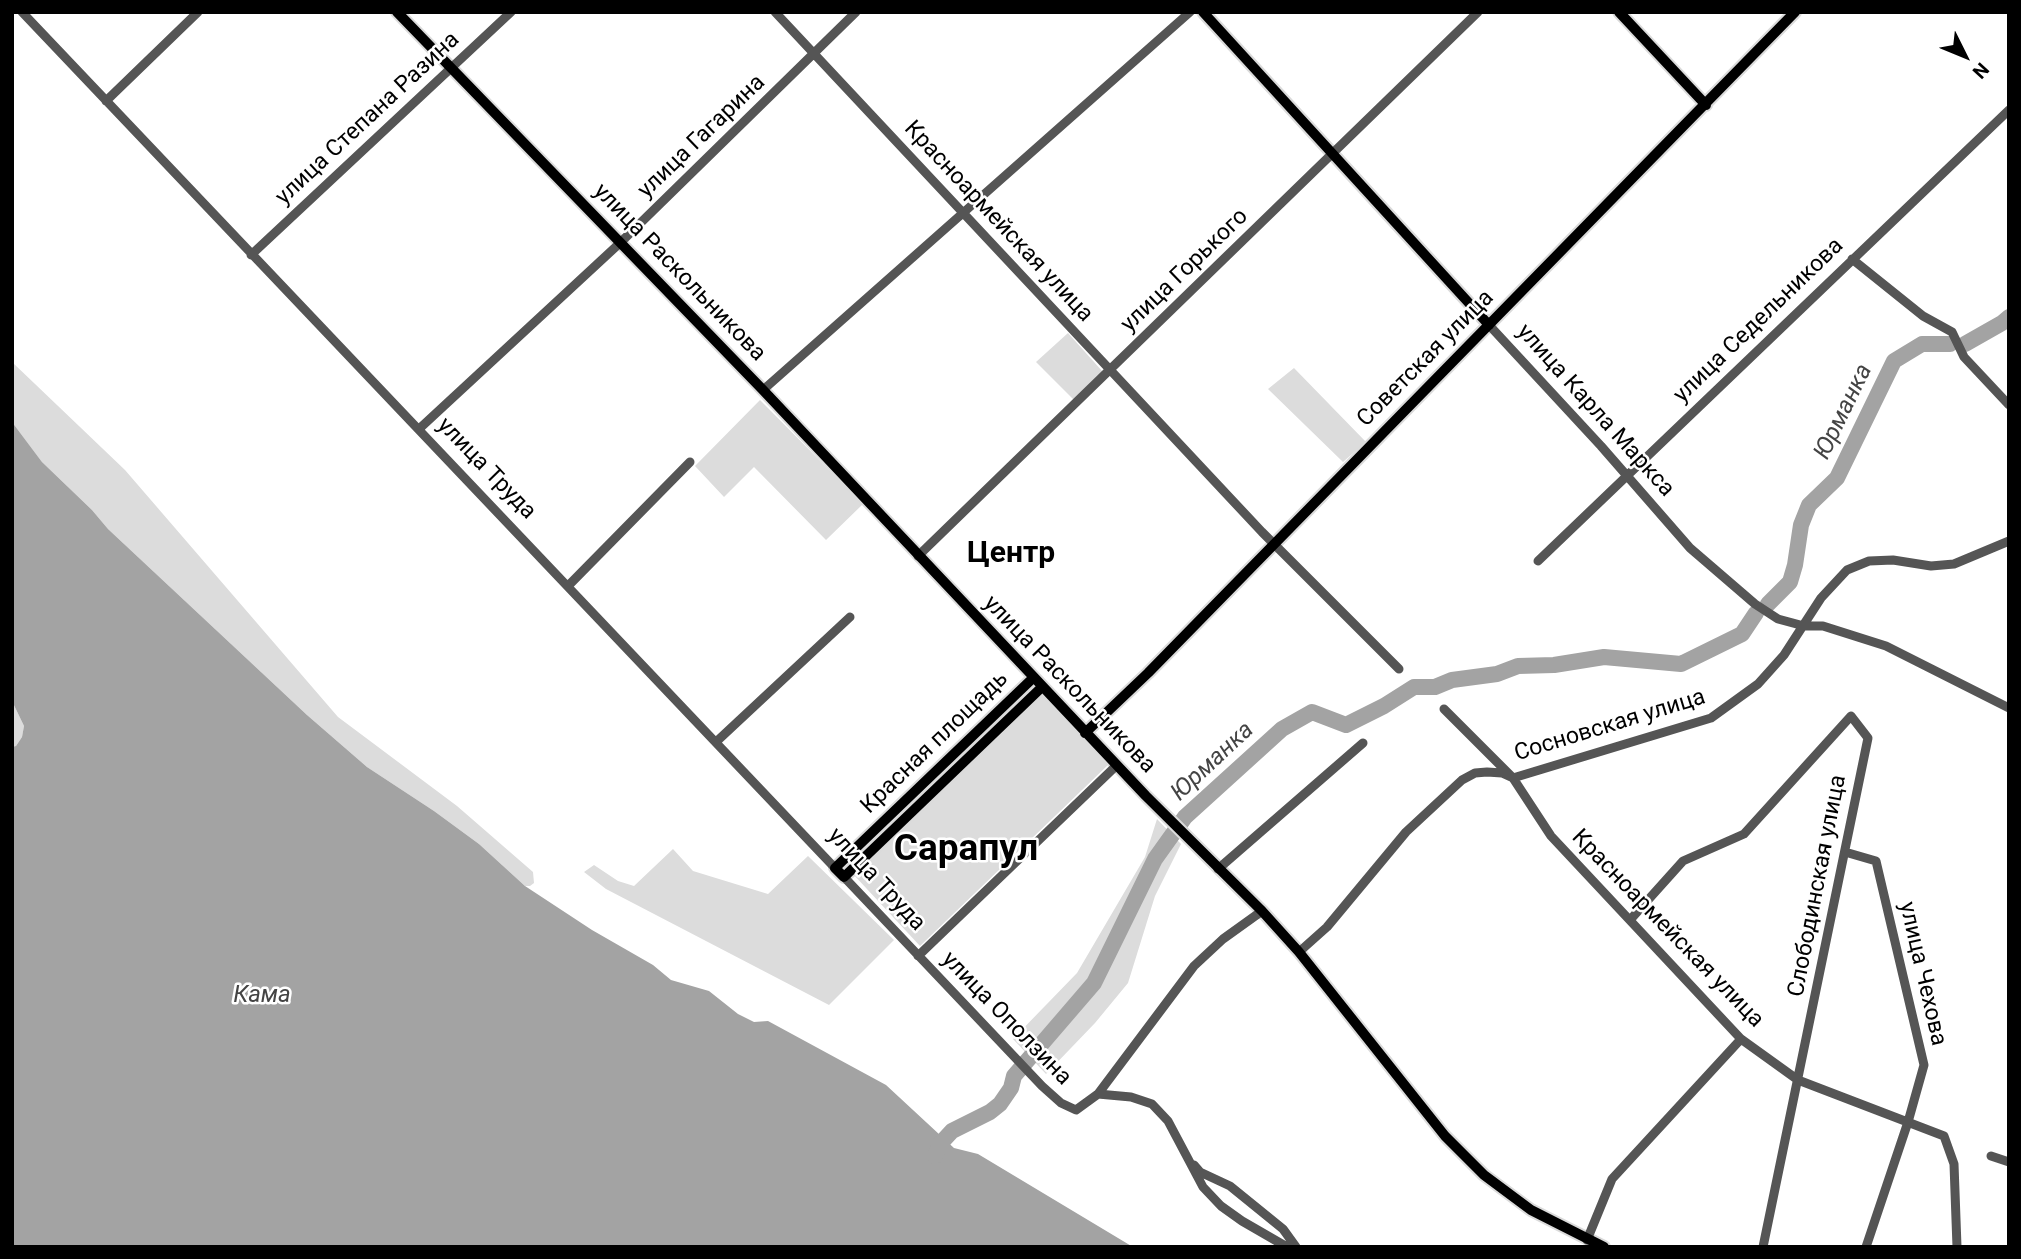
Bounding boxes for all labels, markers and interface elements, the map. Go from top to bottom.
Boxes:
north arrow [1930,21,2000,91]
street label: улица Степана Разина [270,27,466,211]
text: N [1968,58,1994,83]
street label: улица Гагарина [633,69,771,205]
street label: Красноармейская улица [898,116,1098,328]
street label: улица Раскольникова [587,178,771,368]
street label: улица Горького [1116,203,1254,339]
street label: улица Седельникова [1668,233,1850,409]
street label: Советская улица [1352,285,1500,433]
street label: улица Карла Маркса [1510,319,1680,503]
water label: Юрманка [1809,360,1879,464]
street label: улица Труда [431,412,541,526]
district label: Центр [967,536,1055,572]
street label: улица Раскольникова [977,590,1161,780]
street label: Красная площадь [856,666,1014,820]
street label: Сосновская улица [1511,684,1709,768]
water label: Юрманка [1166,716,1260,808]
street label: Слободинская улица [1783,773,1853,999]
street label: улица Труда [821,823,931,937]
street label: Красноармейская улица [1565,824,1769,1034]
district label: Сарапул [894,829,1038,873]
street label: улица Чехова [1892,899,1952,1049]
street label: улица Оползина [935,947,1077,1091]
water label: Кама [233,982,291,1010]

